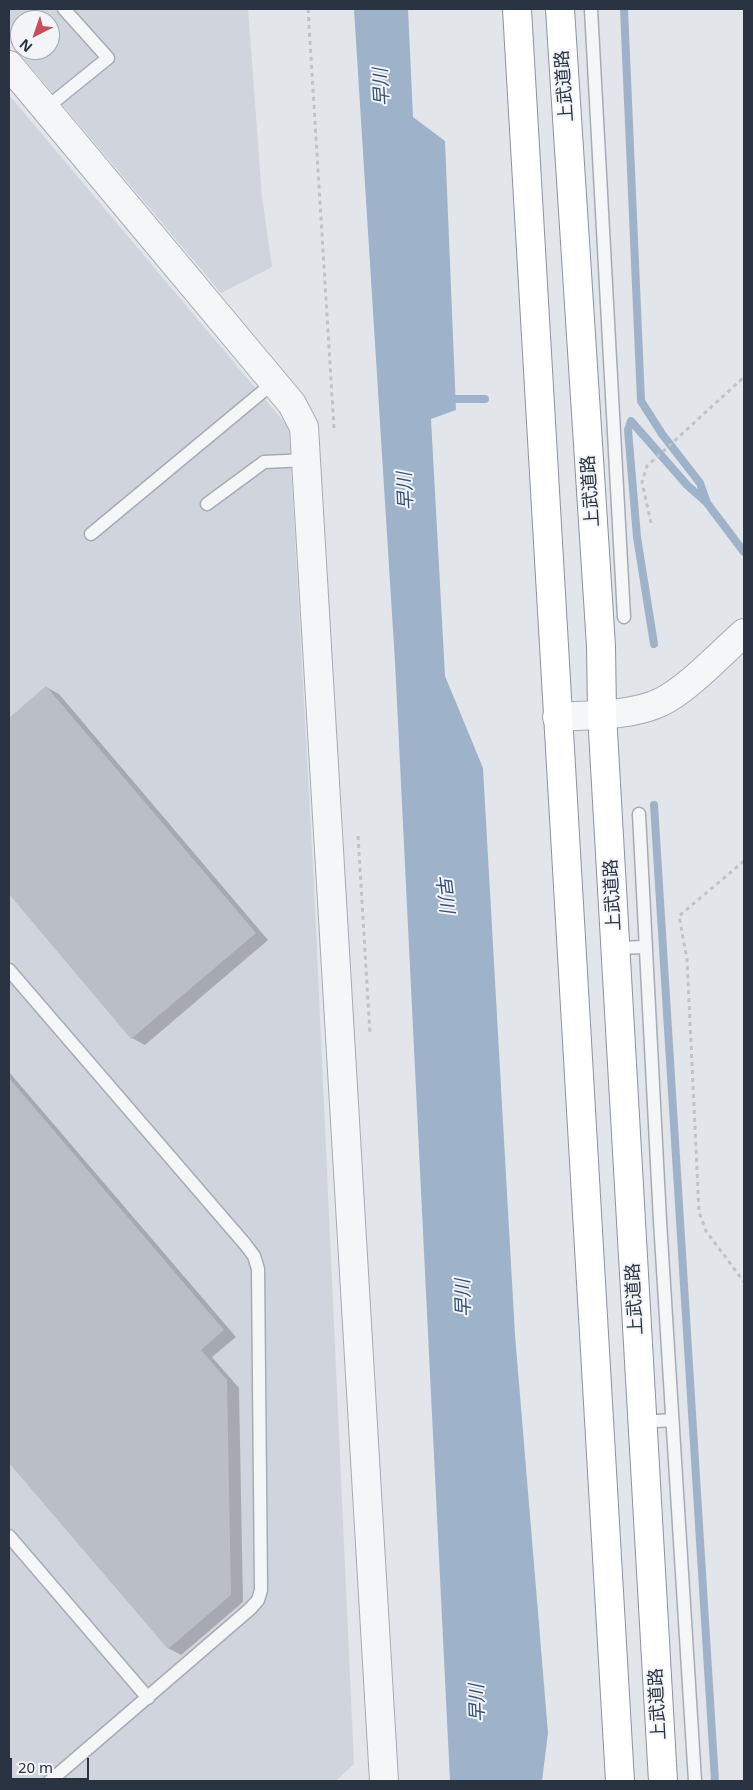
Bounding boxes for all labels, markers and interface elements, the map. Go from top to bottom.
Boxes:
north arrow [10,10,60,60]
text: N [15,35,36,57]
street label: 上武道路 [552,49,578,123]
water label: 早川 [370,67,394,107]
street label: 上武道路 [578,454,604,528]
water label: 早川 [394,471,418,511]
street label: 上武道路 [600,858,626,932]
water label: 早川 [430,874,458,914]
street label: 上武道路 [622,1262,648,1336]
water label: 早川 [452,1279,476,1317]
street label: 上武道路 [645,1667,671,1741]
water label: 早川 [466,1684,490,1722]
scale bar [12,1748,91,1780]
text: 20 m [18,1757,53,1777]

